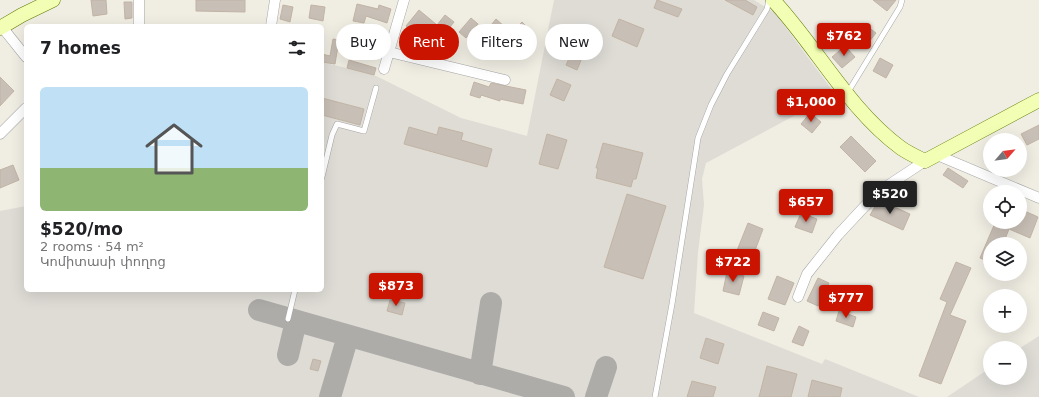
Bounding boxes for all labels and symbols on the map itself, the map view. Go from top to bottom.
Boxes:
pin: $762 [820,23,868,57]
pin: $1,000 [778,89,844,123]
north arrow [983,133,1027,177]
pin: $520 [866,181,914,215]
pin: $657 [782,189,830,223]
pin: $722 [709,249,757,283]
pin: $873 [372,273,420,307]
pin: $777 [822,285,870,319]

